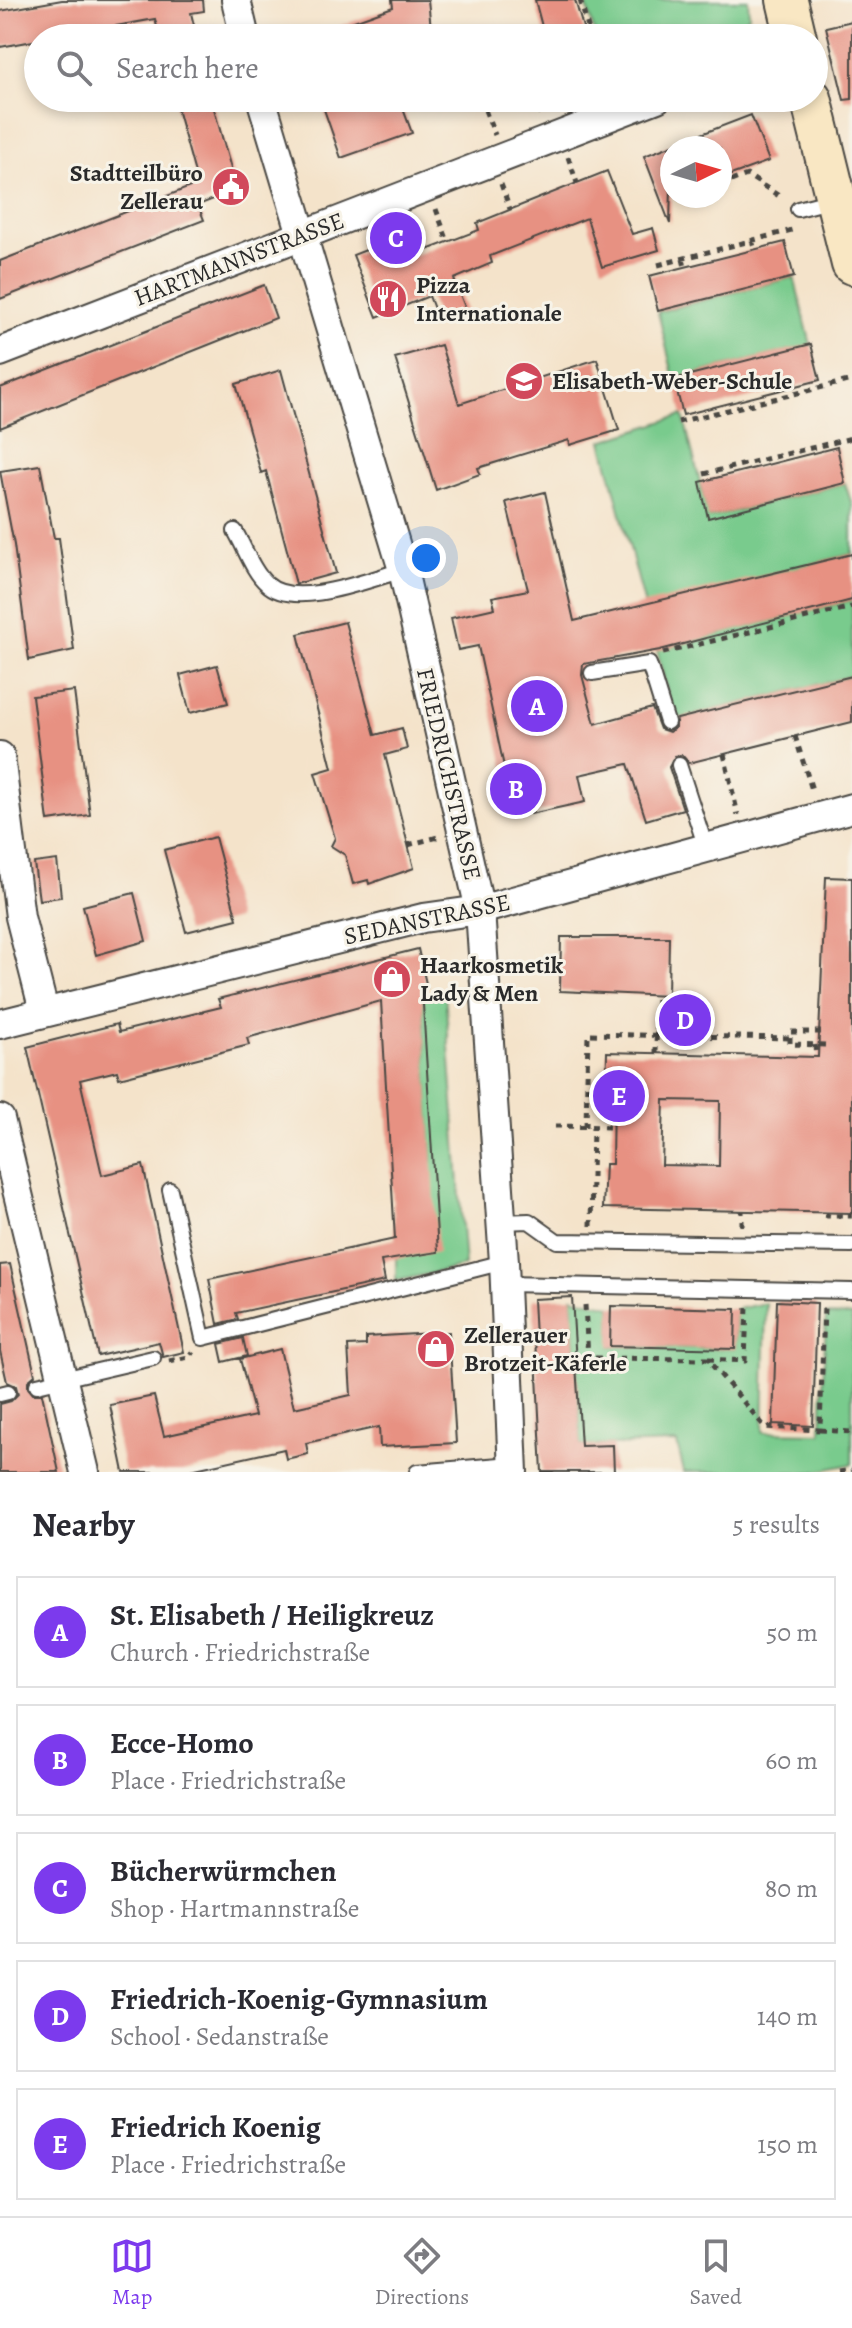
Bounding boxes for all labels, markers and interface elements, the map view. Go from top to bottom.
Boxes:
search box [24,24,828,112]
icon: search [52,46,96,90]
text: Search here [116,48,259,88]
north arrow [660,136,732,208]
place label: Stadtteilbüro Zellerau [70,157,204,217]
public building icon: Stadtteilbüro Zellerau [210,166,252,208]
street label: HARTMANNSTRASSE [129,204,349,314]
pin: C [370,208,422,268]
place label: Pizza Internationale [416,269,562,329]
restaurant icon: Pizza Internationale [367,278,409,320]
school or university icon: Elisabeth-Weber-Schule [503,360,545,402]
place label: Elisabeth-Weber-Schule [552,365,792,397]
your location [406,538,446,578]
street label: FRIEDRICHSTRASSE [409,665,489,883]
pin: A [511,676,563,736]
pin: B [490,759,542,819]
street label: SEDANSTRASSE [341,886,513,952]
place label: Haarkosmetik Lady & Men [420,949,564,1009]
shop icon: Haarkosmetik Lady & Men [371,958,413,1000]
pin: D [659,990,711,1050]
pin: E [593,1066,645,1126]
place label: Zellerauer Brotzeit-Käferle [464,1319,627,1379]
shop icon: Zellerauer Brotzeit-Käferle [415,1328,457,1370]
text: Nearby [32,1501,135,1548]
text: 5 results [732,1507,820,1542]
text: St. Elisabeth / Heiligkreuz [110,1595,434,1635]
text: A [52,1615,68,1650]
text: 50 m [766,1615,818,1650]
text: Church · Friedrichstraße [110,1635,370,1670]
text: Ecce-Homo [110,1723,254,1763]
text: B [52,1743,68,1778]
text: 60 m [765,1743,818,1778]
text: Place · Friedrichstraße [110,1763,346,1798]
text: Bücherwürmchen [110,1851,337,1891]
text: C [52,1871,68,1906]
text: 80 m [765,1871,818,1906]
text: Shop · Hartmannstraße [110,1891,359,1926]
text: Friedrich-Koenig-Gymnasium [110,1979,488,2019]
text: D [51,1999,69,2034]
text: 140 m [757,1999,818,2034]
text: School · Sedanstraße [110,2019,329,2054]
text: Friedrich Koenig [110,2107,321,2147]
text: E [52,2127,68,2162]
text: 150 m [757,2127,818,2162]
text: Place · Friedrichstraße [110,2147,346,2182]
tab: Map [110,2234,154,2312]
tab: Directions [375,2234,469,2312]
tab: Saved [690,2234,742,2312]

